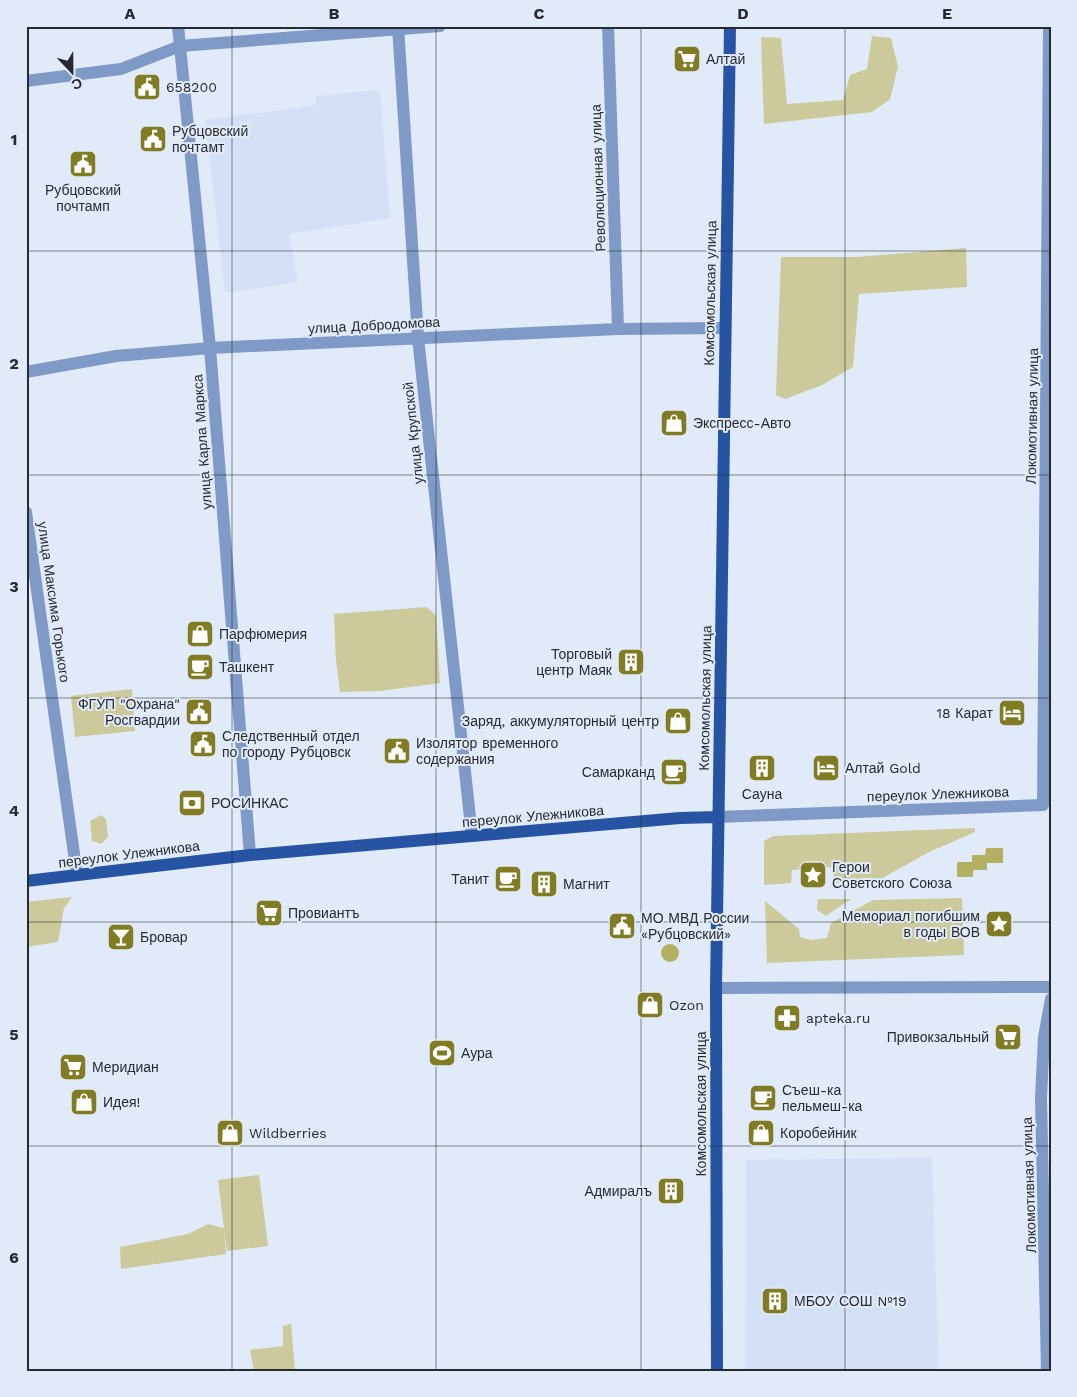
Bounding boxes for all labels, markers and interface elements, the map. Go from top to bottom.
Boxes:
text: A [125,4,136,23]
text: B [329,4,340,23]
text: C [534,4,545,23]
text: D [737,4,749,23]
text: E [942,4,952,23]
supermarket icon: Алтай [672,44,702,74]
north arrow [48,48,98,98]
place label: Алтай [706,51,745,67]
public building icon: 658200 [132,72,162,102]
text: С [69,75,85,93]
place label: 658200 [166,79,217,95]
street label: Революционная улица [587,104,609,252]
place label: Рубцовский почтамт [172,123,248,155]
public building icon: Рубцовский почтамт [138,124,168,154]
text: 1 [11,130,17,149]
public building icon: Рубцовский почтамп [68,149,98,179]
place label: Рубцовский почтамп [45,182,121,214]
street label: Комсомольская улица [701,220,719,366]
street label: улица Добродомова [307,314,441,336]
street label: Локомотивная улица [1023,348,1041,484]
text: 2 [9,354,19,373]
street label: улица Карла Маркса [189,374,215,510]
street label: улица Крупской [400,381,426,485]
shop icon: Экспресс-Авто [659,408,689,438]
place label: Экспресс-Авто [693,415,791,431]
street label: улица Максима Горького [35,521,73,684]
text: 3 [9,577,19,596]
shop icon: Парфюмерия [185,619,215,649]
street label: Комсомольская улица [696,625,714,771]
place label: Парфюмерия [219,626,307,642]
place label: Торговый центр Маяк [536,646,613,678]
building icon: Торговый центр Маяк [616,647,646,677]
cafe icon: Ташкент [185,652,215,682]
place label: Ташкент [219,659,275,675]
place label: ФГУП "Охрана" Росгвардии [78,696,180,728]
public building icon: ФГУП "Охрана" Росгвардии [184,697,214,727]
hotel icon: 18 Карат [997,698,1027,728]
place label: 18 Карат [937,705,994,721]
shop icon: Заряд, аккумуляторный центр [663,706,693,736]
place label: Заряд, аккумуляторный центр [462,713,659,729]
place label: Следственный отдел по городу Рубцовск [222,728,360,760]
public building icon: Следственный отдел по городу Рубцовск [188,729,218,759]
place label: Изолятор временного содержания [416,735,559,767]
public building icon: Изолятор временного содержания [382,736,412,766]
building icon: Сауна [747,753,777,783]
hotel icon: Алтай Gold [811,753,841,783]
cafe icon: Самарканд [659,757,689,787]
place label: Алтай Gold [845,760,921,776]
place label: Самарканд [582,764,655,780]
street label: переулок Улежникова [867,784,1010,804]
place label: Сауна [742,786,782,802]
bank icon: РОСИНКАС [177,788,207,818]
place label: РОСИНКАС [211,795,289,811]
text: 4 [9,801,19,820]
street label: переулок Улежникова [461,802,605,830]
street label: переулок Улежникова [57,837,201,871]
place label: Герои Советского Союза [832,859,952,891]
place icon: Герои Советского Союза [798,860,828,890]
cafe icon: Танит [493,864,523,894]
building icon: Магнит [529,869,559,899]
place label: Танит [451,871,490,887]
place label: Магнит [563,876,610,892]
supermarket icon: Провиантъ [254,898,284,928]
place label: Провиантъ [288,905,360,921]
place label: Мемориал погибшим в годы ВОВ [842,908,980,940]
place icon: Мемориал погибшим в годы ВОВ [984,909,1014,939]
place label: МО МВД России «Рубцовский» [641,910,749,942]
public building icon: МО МВД России «Рубцовский» [607,911,637,941]
bar icon: Бровар [106,922,136,952]
place label: Бровар [140,929,188,945]
shop icon: Ozon [635,990,665,1020]
place label: Ozon [669,997,704,1013]
pharmacy icon: apteka.ru [772,1003,802,1033]
place label: apteka.ru [806,1010,870,1026]
supermarket icon: Привокзальный [993,1022,1023,1052]
text: 5 [9,1025,19,1044]
place label: Привокзальный [887,1029,989,1045]
street label: Комсомольская улица [693,1031,709,1177]
sports icon: Аура [427,1038,457,1068]
place label: Аура [461,1045,493,1061]
supermarket icon: Меридиан [58,1052,88,1082]
place label: Меридиан [92,1059,159,1075]
place label: Съеш-ка пельмеш-ка [782,1082,863,1114]
cafe icon: Съеш-ка пельмеш-ка [748,1083,778,1113]
shop icon: Идея! [69,1087,99,1117]
place label: Идея! [103,1094,140,1110]
street label: Локомотивная улица [1019,1116,1039,1253]
shop icon: Wildberries [215,1118,245,1148]
shop icon: Коробейник [746,1118,776,1148]
place label: Wildberries [249,1125,327,1141]
place label: Коробейник [780,1125,858,1141]
building icon: Адмиралъ [656,1176,686,1206]
place label: Адмиралъ [585,1183,652,1199]
text: 6 [9,1248,19,1267]
building icon: МБОУ СОШ №19 [760,1286,790,1316]
place label: МБОУ СОШ №19 [794,1293,907,1309]

